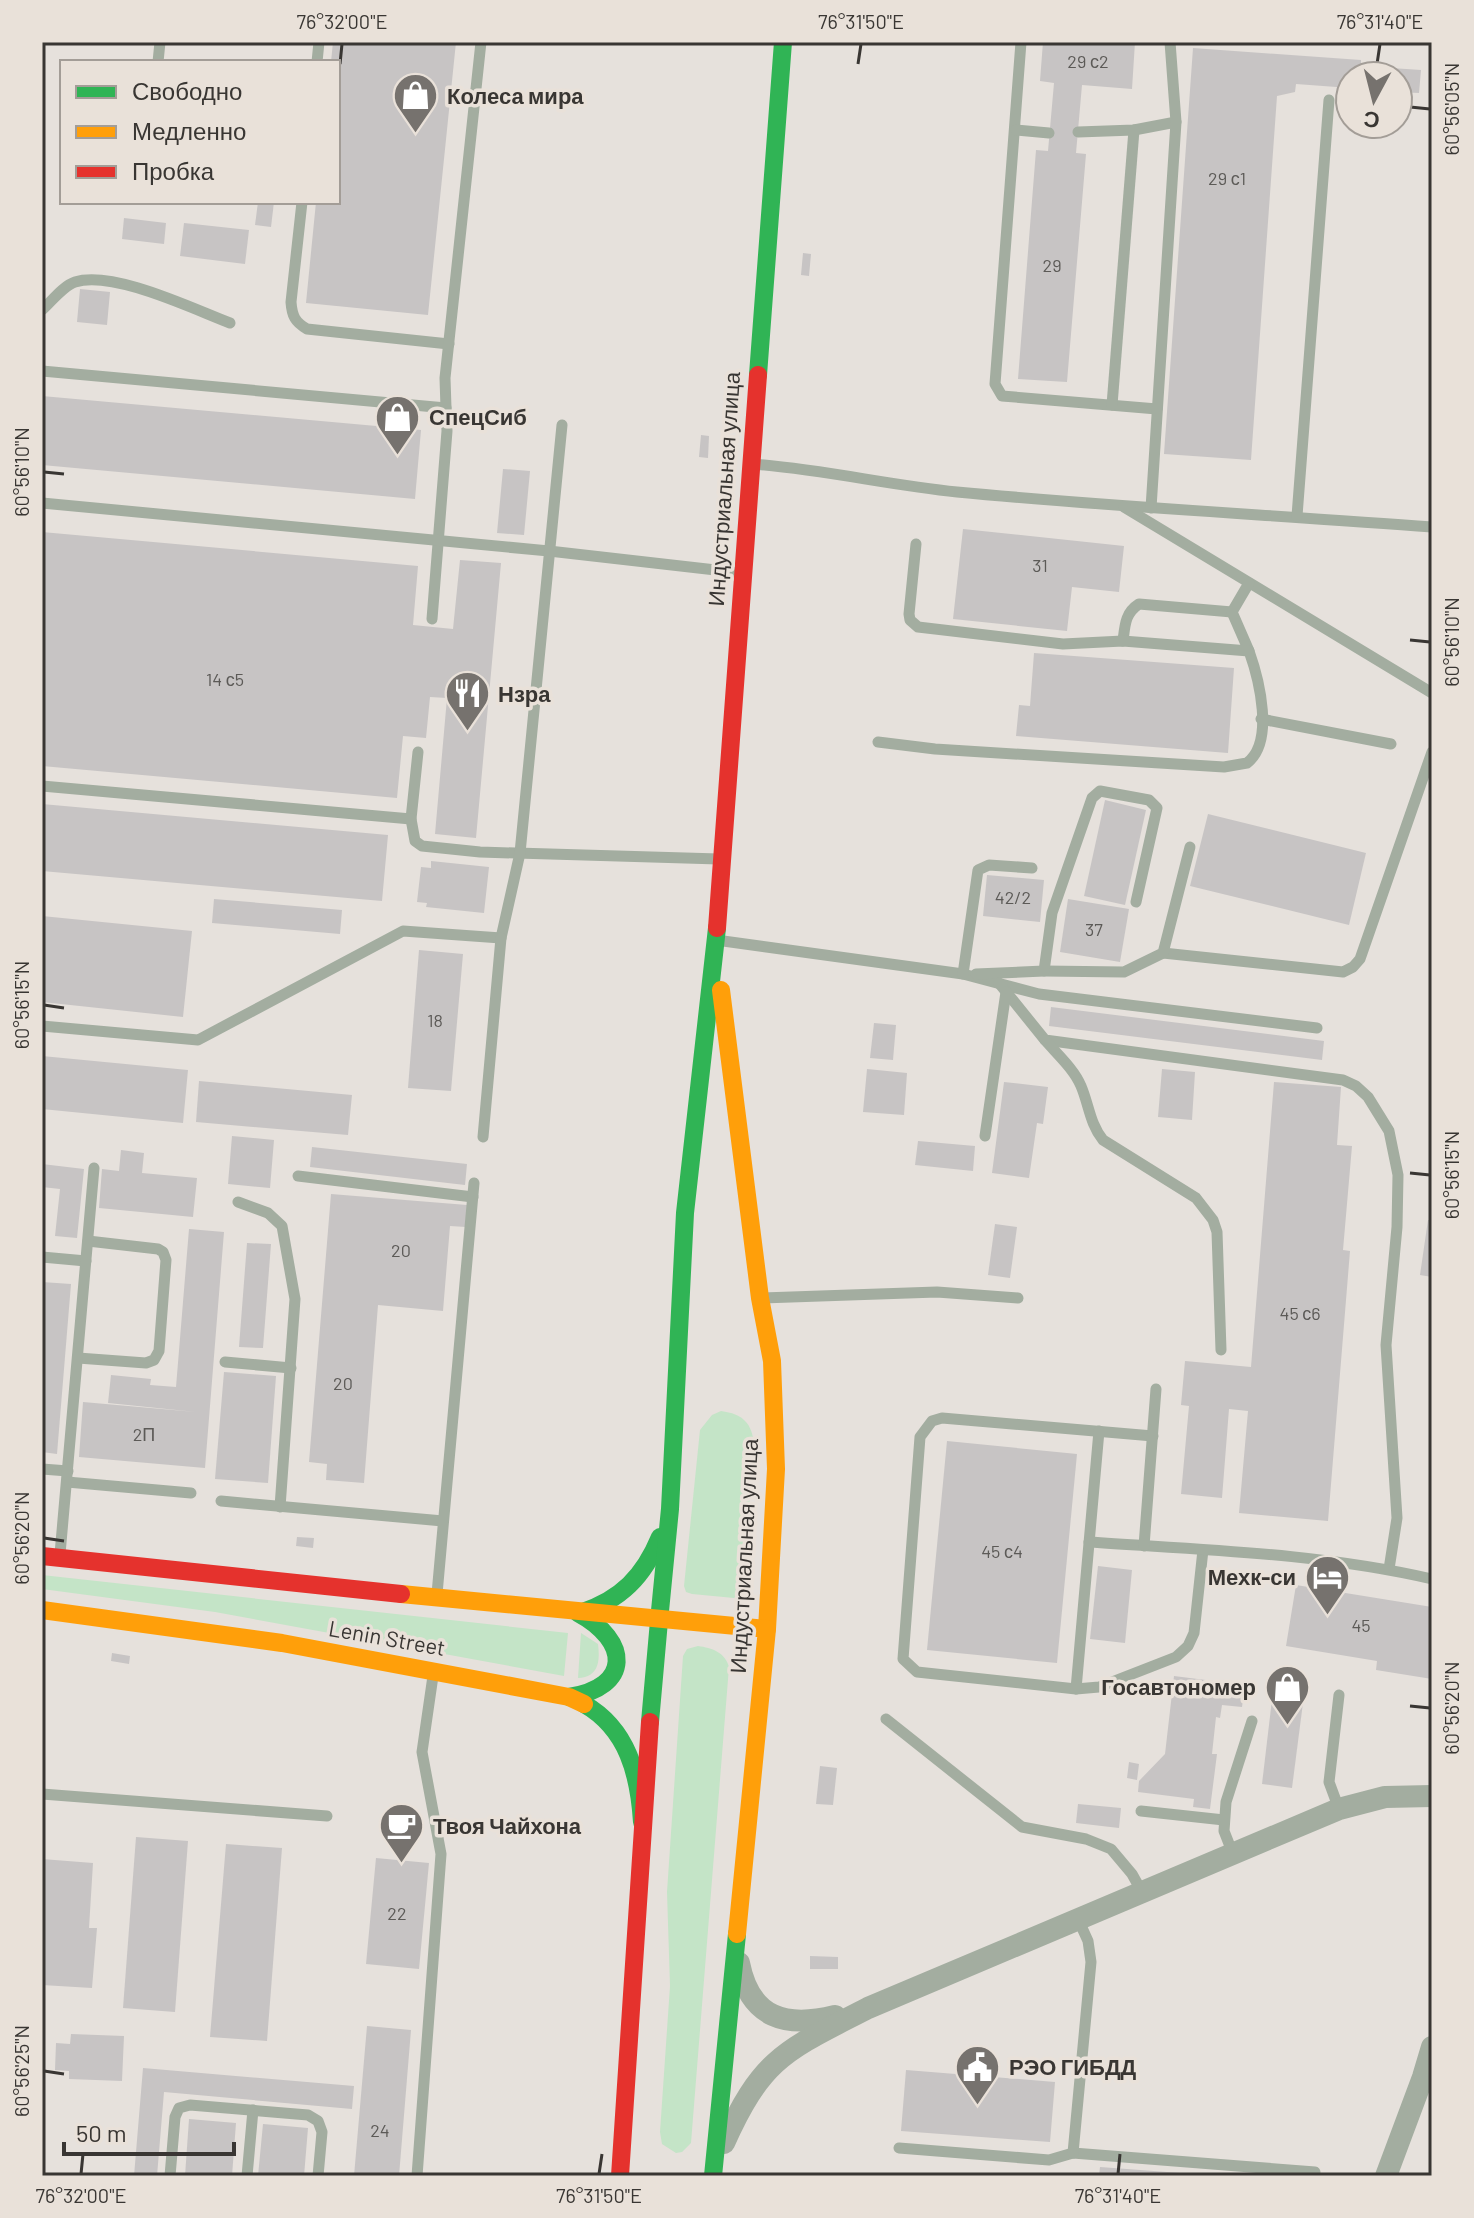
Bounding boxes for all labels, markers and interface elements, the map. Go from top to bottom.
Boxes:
text: 76°32'00"E [297,9,388,33]
text: 76°31'50"E [818,9,904,33]
text: 76°31'40"E [1337,9,1423,33]
house number: 29 с2 [1067,50,1109,72]
legend [60,60,340,204]
north arrow [1334,60,1414,140]
text: 60°56'05"N [1439,63,1463,155]
shop icon: Колеса мира [392,72,440,135]
text: Свободно [132,76,242,105]
place label: Колеса мира [447,82,584,109]
text: С [1362,107,1381,135]
text: Медленно [132,116,246,145]
text: Пробка [132,156,215,185]
house number: 29 с1 [1208,167,1246,189]
house number: 29 [1042,254,1062,276]
street label: Индустриальная улица [702,370,745,607]
shop icon: СпецСиб [374,393,422,456]
place label: СпецСиб [429,403,527,430]
text: 60°56'10"N [9,427,33,517]
house number: 31 [1032,554,1048,576]
text: 60°56'10"N [1439,597,1463,687]
house number: 14 с5 [206,668,244,690]
restaurant icon: Нзра [443,670,491,733]
place label: Нзра [498,680,551,707]
house number: 42/2 [995,886,1031,908]
house number: 37 [1085,918,1103,940]
text: 60°56'15"N [9,961,33,1049]
house number: 18 [427,1009,443,1031]
text: 60°56'15"N [1439,1131,1463,1219]
house number: 20 [391,1239,411,1261]
house number: 45 с6 [1279,1302,1321,1324]
house number: 20 [333,1372,353,1394]
house number: 2П [133,1423,155,1445]
street label: Индустриальная улица [724,1437,763,1674]
text: 60°56'20"N [9,1491,33,1585]
house number: 45 с4 [981,1540,1023,1562]
hotel icon: Мехк-си [1303,1553,1351,1616]
place label: Мехк-си [1208,1563,1296,1589]
street label: Lenin Street [327,1614,448,1660]
house number: 45 [1351,1614,1371,1636]
text: 60°56'20"N [1439,1661,1463,1755]
shop icon: Госавтономер [1263,1663,1311,1726]
place label: Госавтономер [1101,1673,1256,1700]
cafe icon: Твоя Чайхона [378,1802,426,1865]
place label: Твоя Чайхона [433,1812,582,1838]
house number: 22 [387,1902,407,1924]
text: 60°56'25"N [9,2025,33,2117]
public building icon: РЭО ГИБДД [954,2043,1002,2106]
place label: РЭО ГИБДД [1009,2053,1137,2080]
scale bar [64,2106,234,2156]
text: 50 m [76,2118,127,2147]
house number: 24 [370,2119,390,2141]
text: 76°32'00"E [36,2183,127,2207]
text: 76°31'50"E [556,2183,642,2207]
text: 76°31'40"E [1075,2183,1161,2207]

